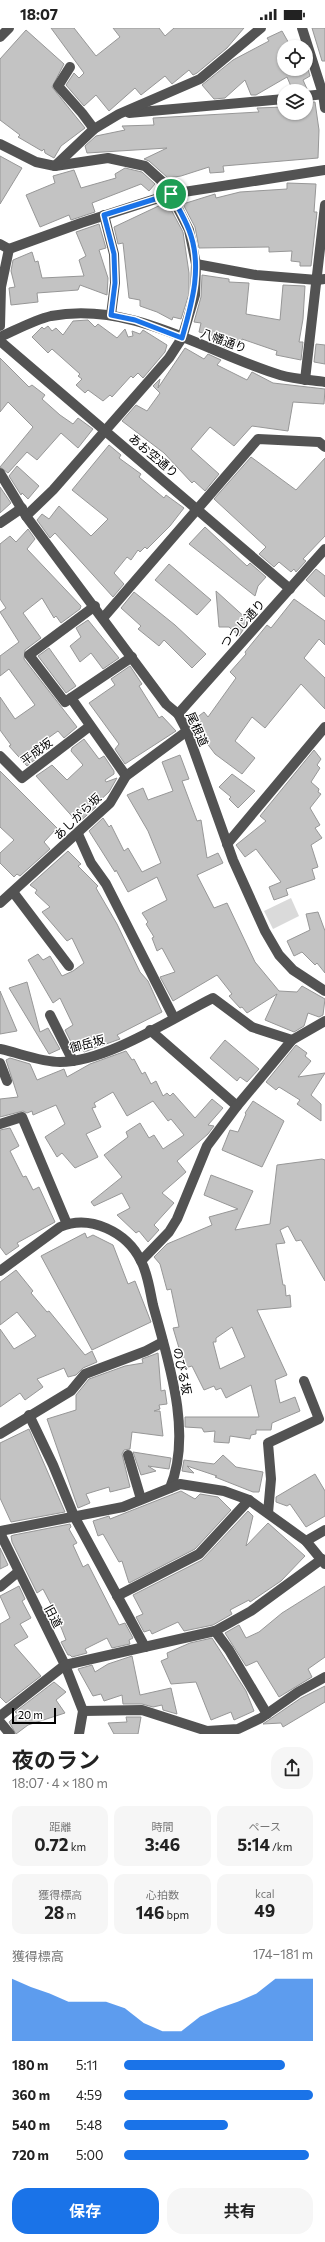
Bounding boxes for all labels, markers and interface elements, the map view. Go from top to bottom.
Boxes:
text: 18:07 [20,5,58,23]
map controls [277,40,313,120]
button: locate [277,40,313,76]
button: layers [277,84,313,120]
pin [154,177,188,211]
icon: arrive [160,183,182,205]
street label: 八幡通り [199,325,249,355]
street label: あお空通り [127,430,181,480]
street label: つつじ通り [217,596,267,650]
street label: 尾根道 [184,710,212,748]
street label: 平成坂 [17,735,55,767]
street label: あしがら坂 [51,790,103,842]
street label: 御岳坂 [68,1032,106,1054]
street label: のびる坂 [171,1346,195,1396]
street label: 旧道 [42,1602,66,1630]
scale bar [12,1706,56,1725]
text: 20 m [18,1708,43,1721]
text: 夜のラン [12,1746,100,1773]
button: share [271,1747,313,1789]
text: 18:07 · 4 × 180 m [12,1775,108,1791]
text: 距離 [49,1820,71,1833]
text: 時間 [151,1820,173,1833]
text: ペース [249,1820,281,1833]
text: 0.72 [34,1834,69,1855]
text: 3:46 [145,1834,180,1855]
text: 5:14 [237,1834,270,1855]
text: km [69,1840,86,1853]
text: /km [270,1840,292,1853]
text: kcal [255,1887,275,1900]
text: 獲得標高 [38,1888,82,1901]
text: 心拍数 [146,1888,179,1901]
text: 49 [254,1900,275,1921]
text: 28 [44,1902,64,1923]
text: 146 [136,1902,164,1923]
text: m [64,1908,76,1921]
text: bpm [164,1908,189,1921]
text: 174–181 m [253,1946,313,1962]
text: 獲得標高 [12,1948,64,1964]
text: 180 m [12,2057,48,2073]
text: 5:11 [76,2057,98,2073]
text: 360 m [12,2087,50,2103]
text: 4:59 [76,2087,102,2103]
text: 540 m [12,2117,50,2133]
text: 5:48 [76,2117,102,2133]
text: 720 m [12,2147,49,2163]
text: 5:00 [76,2147,104,2163]
button: 保存 [12,2188,159,2234]
button: 共有 [167,2188,313,2234]

